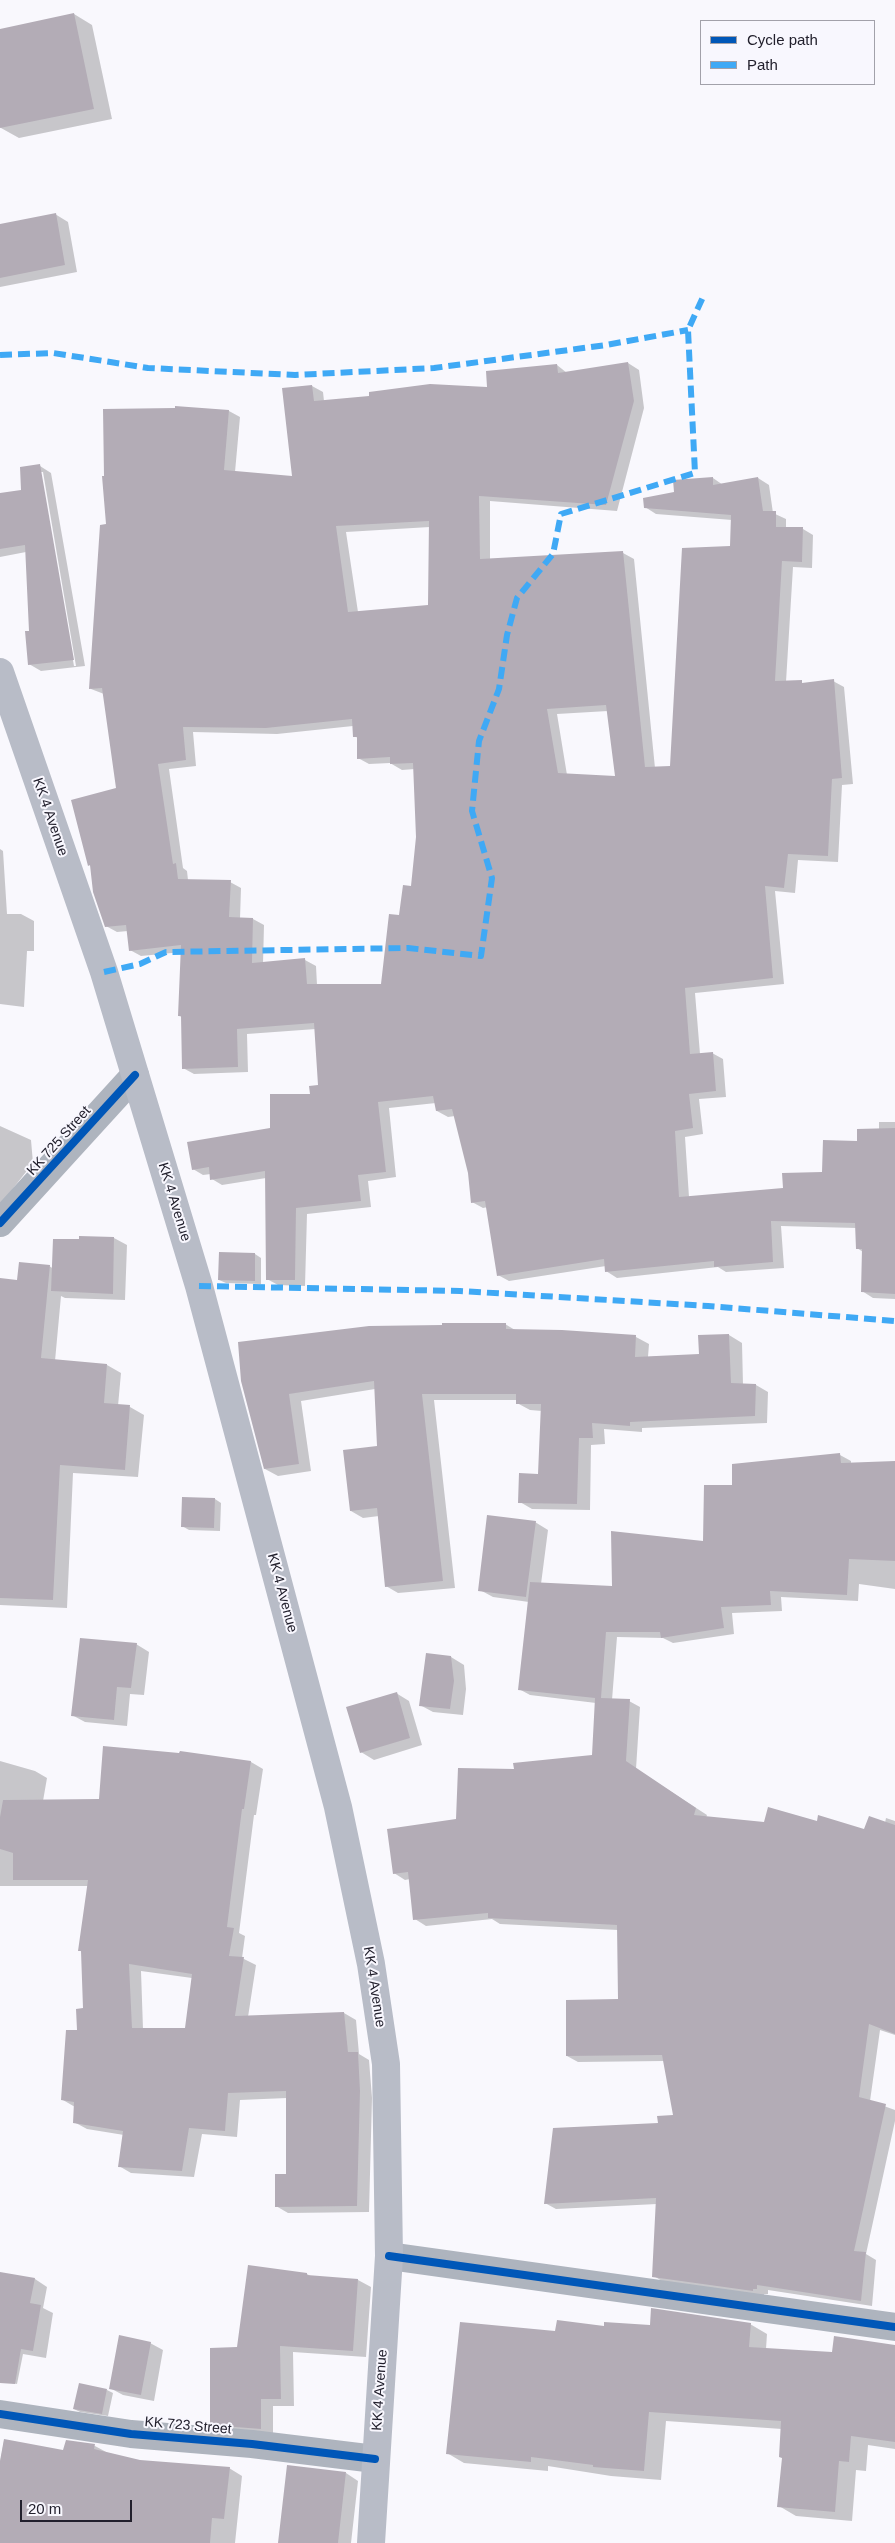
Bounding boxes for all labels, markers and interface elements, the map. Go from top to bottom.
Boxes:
legend [700,20,875,85]
text: Cycle path [747,31,818,48]
text: Path [747,56,778,73]
street label: KK 4 Avenue [29,776,71,858]
street label: KK 725 Street [24,1103,94,1179]
street label: KK 4 Avenue [154,1161,194,1243]
street label: KK 4 Avenue [263,1551,301,1635]
street label: KK 4 Avenue [359,1945,389,2029]
street label: KK 4 Avenue [369,2349,391,2431]
street label: KK 723 Street [144,2414,232,2438]
scale bar [22,2490,135,2522]
text: 20 m [28,2500,61,2517]

